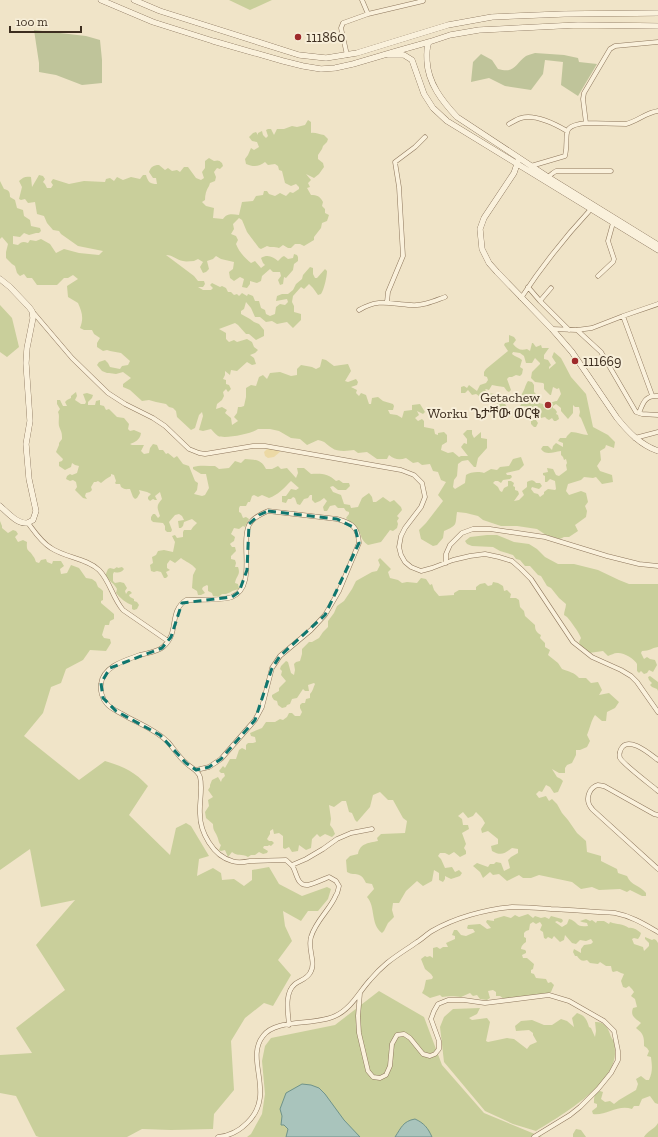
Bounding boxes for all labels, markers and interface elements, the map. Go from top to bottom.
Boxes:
scale bar [10,8,81,34]
text: 100 m [16,15,48,29]
place label: 111860 [306,29,345,46]
marker: 111860 [293,32,303,42]
place label: 111669 [583,353,621,370]
marker: 111669 [570,356,580,366]
place label: Getachew Worku ጌታቸው ወርቁ [427,389,540,422]
marker: Getachew Worku ጌታቸው ወርቁ [543,400,553,410]

